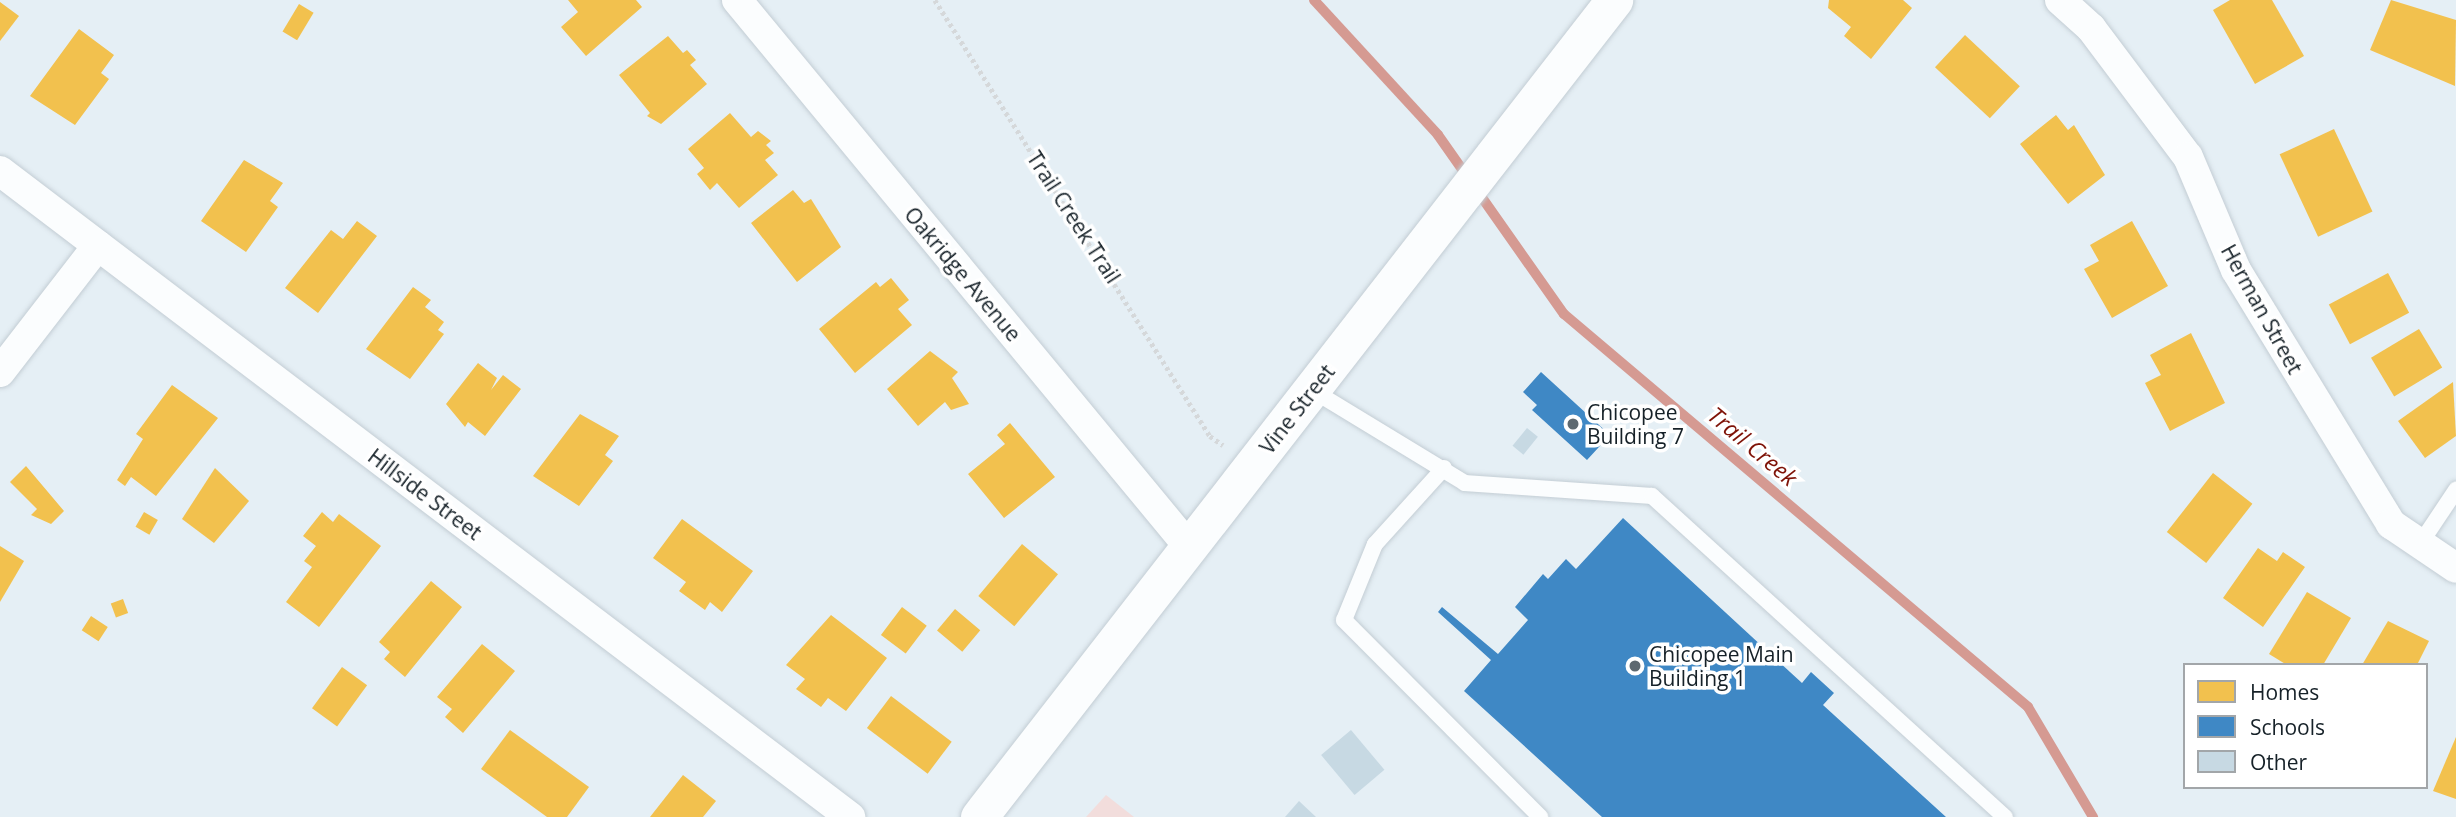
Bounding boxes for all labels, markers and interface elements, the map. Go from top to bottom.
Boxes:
street label: Trail Creek Trail [1022,146,1126,288]
street label: Oakridge Avenue [900,202,1026,346]
street label: Herman Street [2216,240,2308,378]
street label: Vine Street [1254,359,1340,459]
place label: Chicopee Building 7 [1587,399,1684,449]
water label: Trail Creek [1703,401,1803,491]
marker: Chicopee Building 7 [1565,416,1581,432]
street label: Hillside Street [363,443,487,545]
place label: Chicopee Main Building 1 [1649,641,1794,691]
marker: Chicopee Main Building 1 [1627,658,1643,674]
legend [2183,663,2428,789]
text: Homes [2250,678,2319,706]
text: Schools [2250,713,2325,741]
text: Other [2250,748,2307,776]

